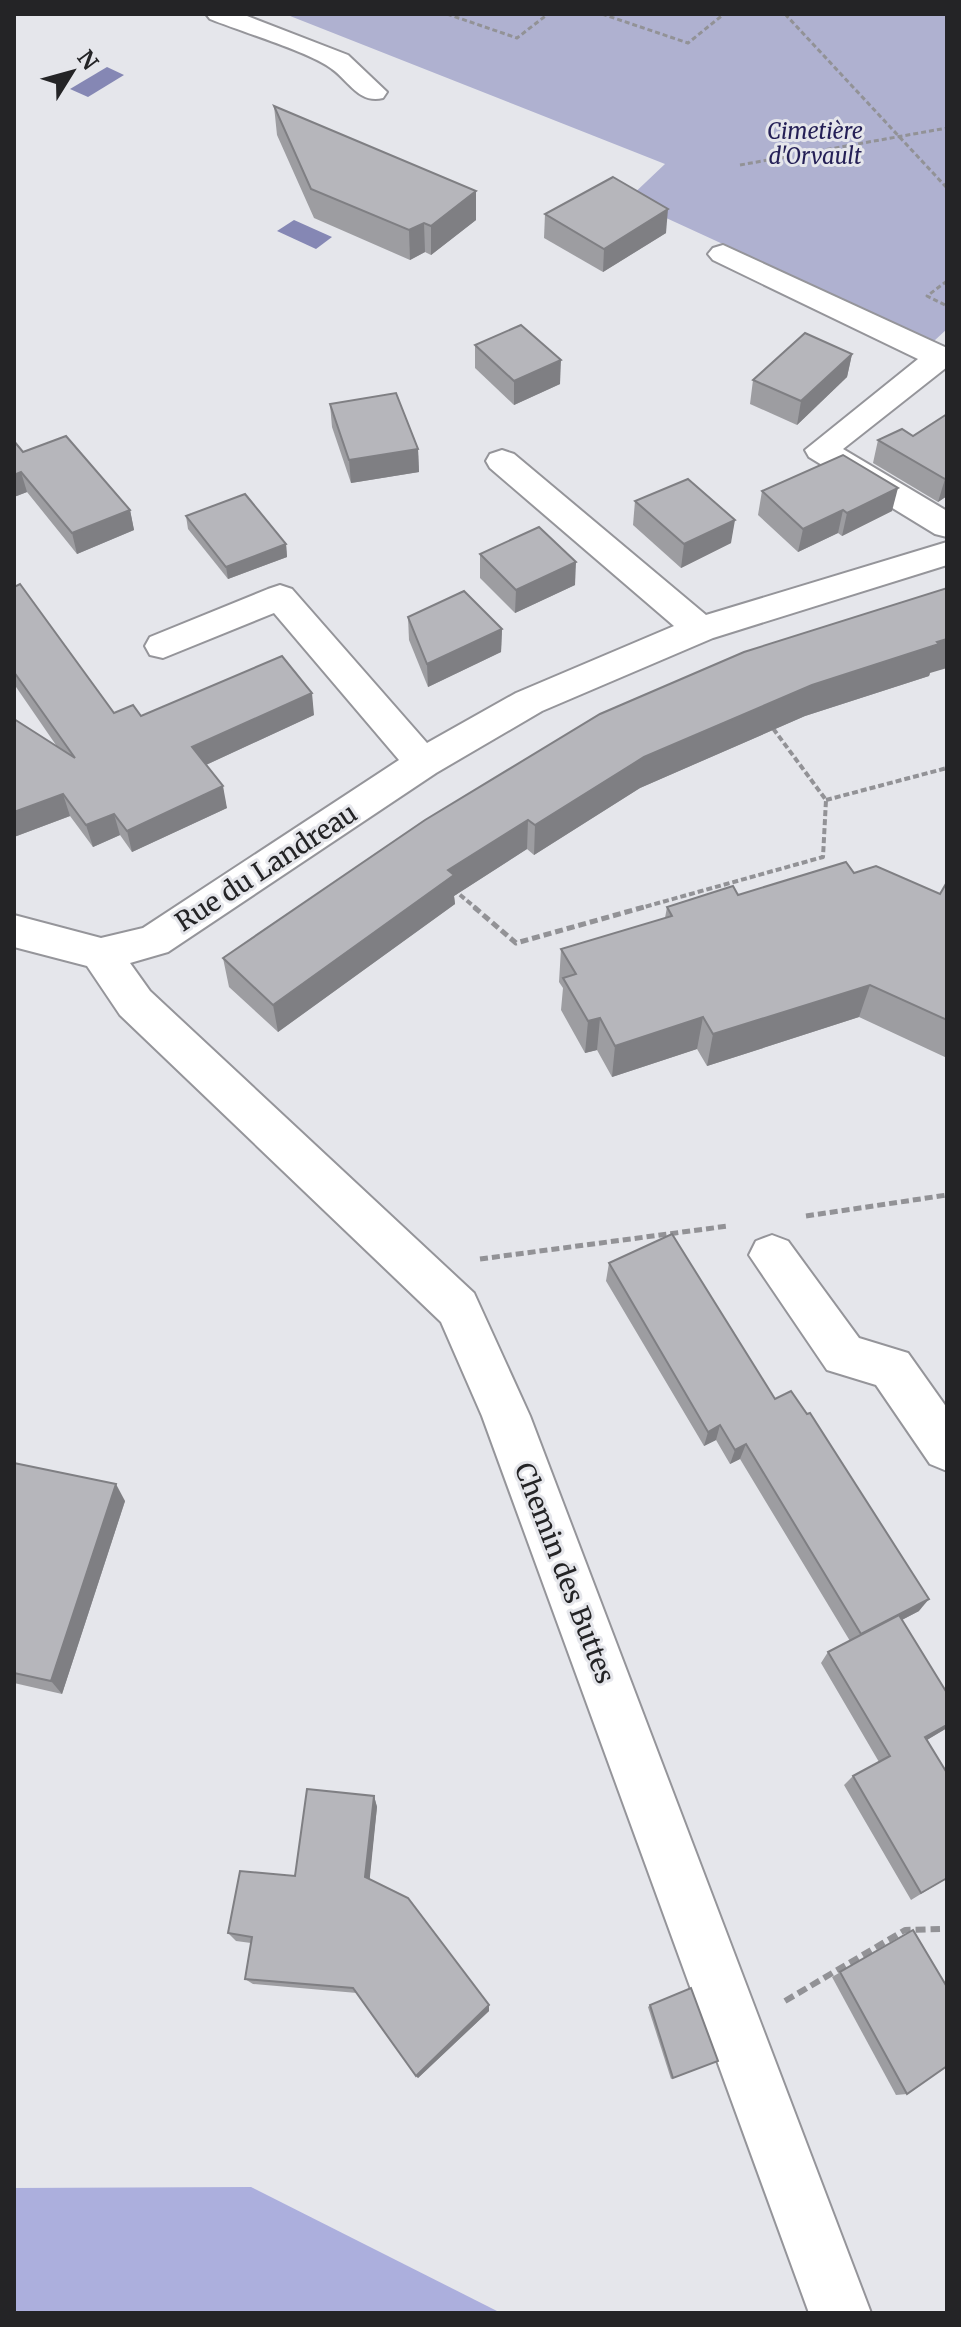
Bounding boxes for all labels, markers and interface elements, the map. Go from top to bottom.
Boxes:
north arrow [32,32,112,112]
text: N [72,45,105,76]
park label: Cimetière d'Orvault [767,117,863,170]
street label: Rue du Landreau [169,796,363,938]
street label: Chemin des Buttes [508,1458,622,1688]

